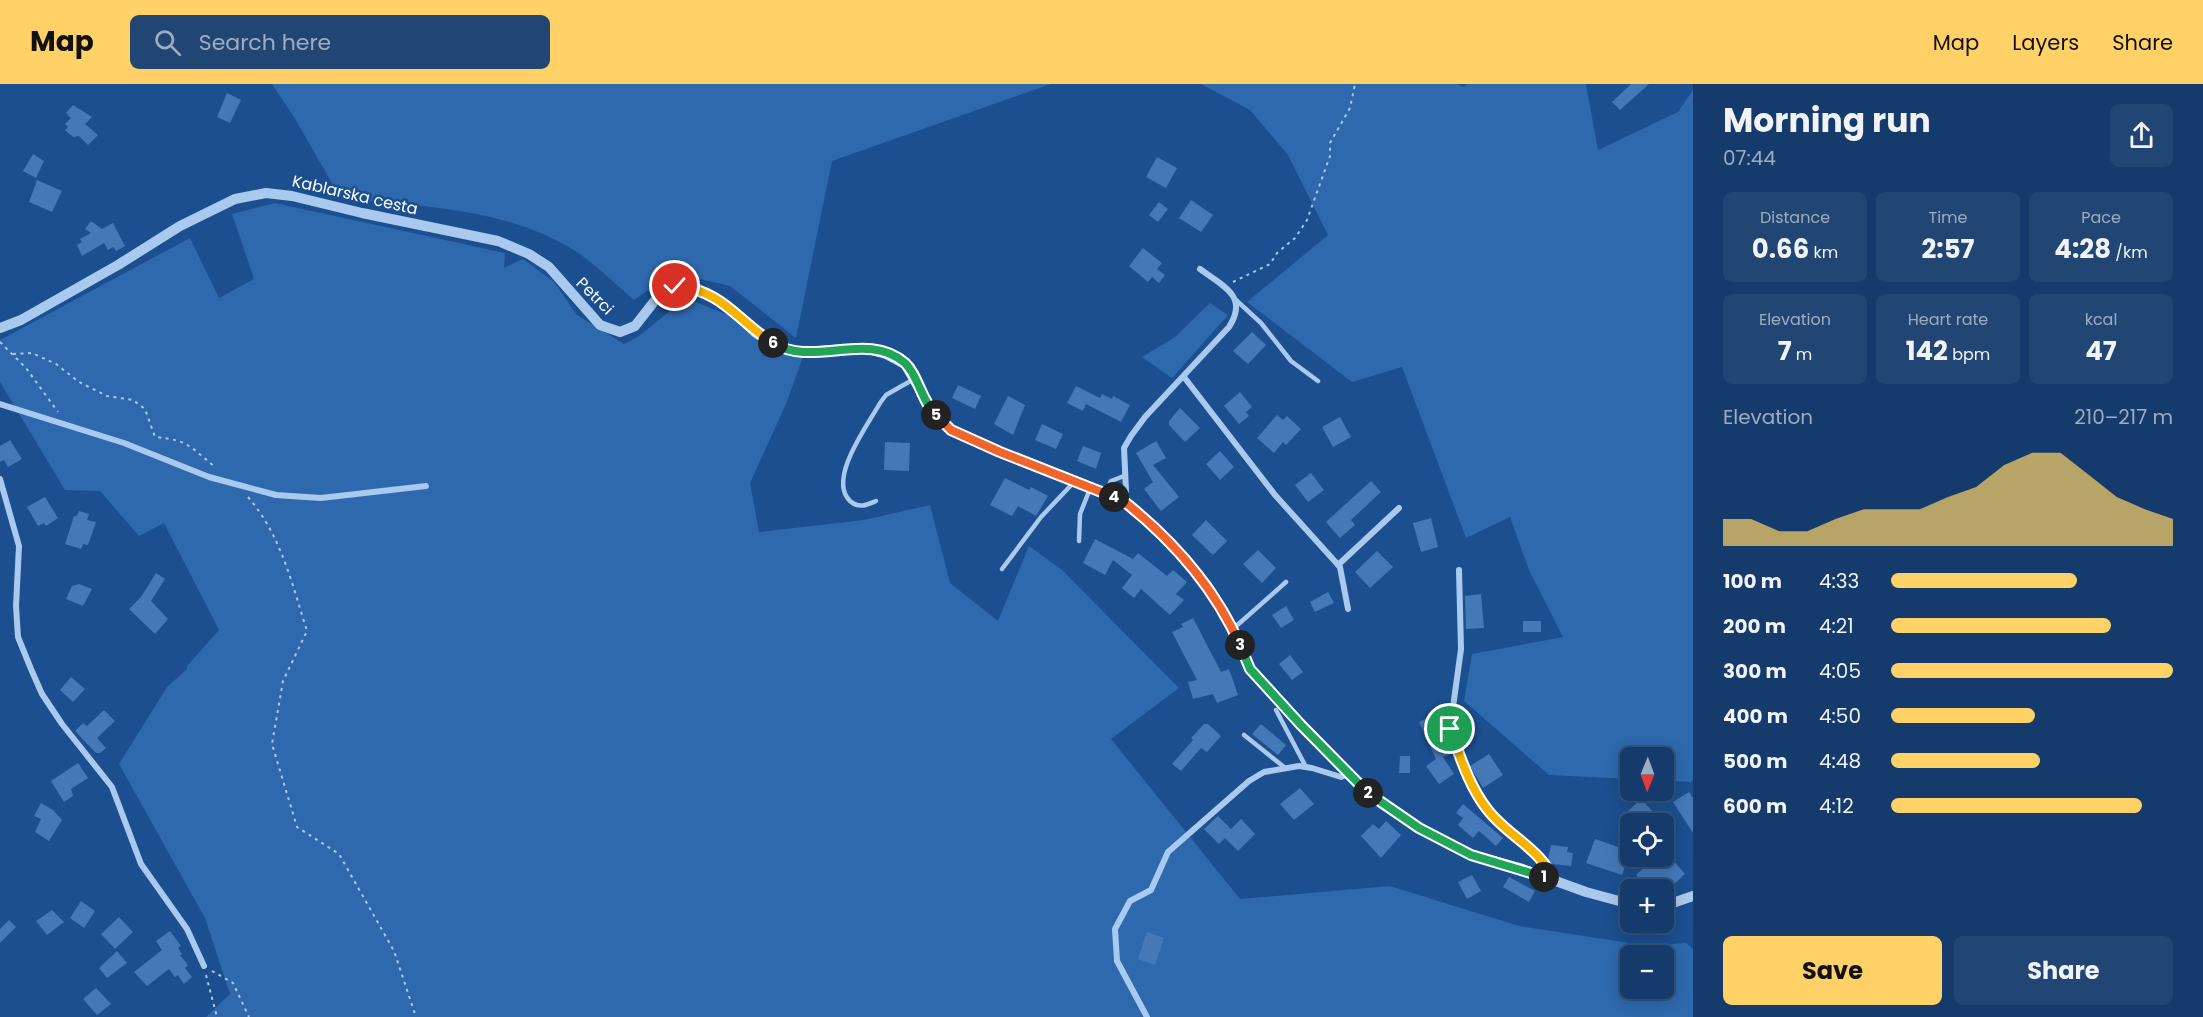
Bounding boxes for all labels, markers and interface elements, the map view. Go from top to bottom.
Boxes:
search box [130,15,550,69]
text: Map [30,22,94,61]
icon: search [151,26,184,59]
text: Search here [199,27,331,58]
text: Map [1933,28,1979,57]
text: Layers [2012,28,2079,57]
text: Share [2112,28,2173,57]
text: Morning run [1723,97,1931,144]
button: share [2110,104,2173,167]
text: 07:44 [1723,144,1776,172]
street label: Kablarska cesta [290,169,420,221]
text: Distance [1760,206,1830,229]
text: Time [1929,206,1968,229]
text: Pace [2081,206,2121,229]
text: 0.66 [1752,231,1809,267]
text: 2:57 [1921,231,1975,267]
text: 4:28 [2054,231,2111,267]
text: km [1809,241,1838,264]
text: /km [2111,241,2148,264]
pin [649,260,700,311]
icon: check [658,269,691,302]
street label: Petrci [571,272,619,320]
text: Elevation [1759,308,1831,331]
text: Heart rate [1908,308,1988,331]
text: kcal [2085,308,2117,331]
pin: 6 [758,328,788,358]
text: 6 [768,331,778,354]
text: 7 [1778,333,1792,369]
text: 142 [1906,333,1948,369]
text: 47 [2085,333,2117,369]
text: m [1792,343,1812,366]
text: bpm [1948,343,1990,366]
pin: 5 [921,400,951,430]
text: 5 [931,403,941,426]
text: Elevation [1723,403,1813,431]
text: 210–217 m [2074,403,2173,431]
pin: 4 [1099,482,1129,512]
text: 4 [1109,485,1119,508]
text: 100 m [1723,567,1782,595]
text: 4:33 [1819,567,1859,595]
text: 200 m [1723,612,1786,640]
text: 4:21 [1819,612,1854,640]
pin: 3 [1225,630,1255,660]
text: 3 [1235,633,1245,656]
text: 300 m [1723,657,1787,685]
text: 4:05 [1819,657,1861,685]
text: 400 m [1723,702,1788,730]
text: 4:50 [1819,702,1861,730]
pin [1424,703,1475,754]
icon: arrive [1433,712,1466,745]
north arrow [1620,747,1674,801]
map controls [1620,747,1674,999]
text: 500 m [1723,747,1788,775]
text: 4:48 [1819,747,1861,775]
pin: 2 [1353,778,1383,808]
text: 2 [1363,781,1373,804]
text: 600 m [1723,792,1787,820]
text: 4:12 [1819,792,1854,820]
button: locate [1620,813,1674,867]
pin: 1 [1529,862,1559,892]
text: 1 [1541,865,1547,888]
button: + [1620,879,1674,933]
button: Save [1723,936,1942,1005]
button: Share [1954,936,2173,1005]
button: − [1620,945,1674,999]

